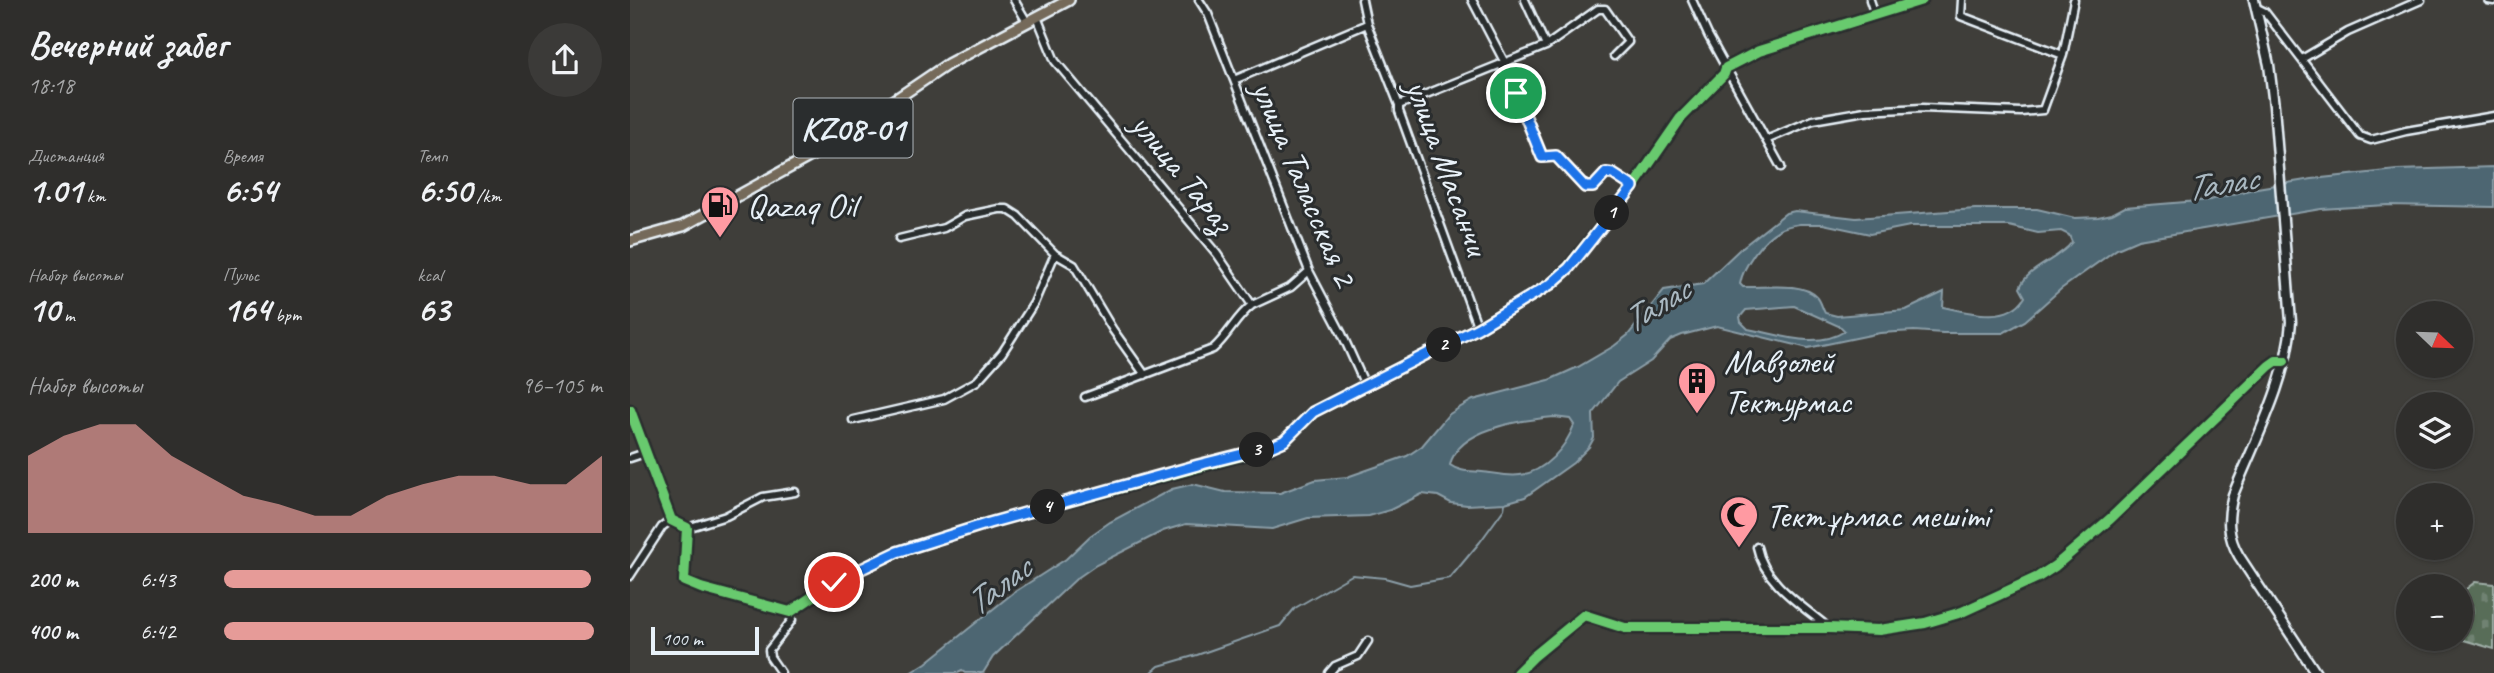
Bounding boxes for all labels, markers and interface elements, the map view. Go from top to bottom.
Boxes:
text: Вечерний забег [28,21,227,68]
button: share [528,23,602,97]
pin [1486,63,1546,123]
text: 18:18 [28,71,74,100]
street label: улица Таласская 2 [1240,72,1369,296]
street label: улица Масанчи [1394,72,1501,264]
icon: arrive [1497,74,1535,112]
road number: KZ08-01 [794,98,912,158]
street label: улица Тараз [1120,102,1247,244]
text: Дистанция [28,144,104,168]
text: Время [223,144,263,168]
text: Темп [417,144,448,168]
water label: Талас [2182,153,2265,211]
text: 1.01 [28,168,82,213]
text: 6:54 [223,168,277,213]
text: 6:50 [417,168,472,213]
place label: Qazaq Oil [747,183,862,228]
text: km [82,184,105,208]
text: /km [472,184,501,208]
fuel station icon: Qazaq Oil [699,184,741,239]
pin: 1 [1594,196,1630,230]
text: 1 [1607,200,1616,224]
text: Набор высоты [28,263,122,287]
text: Пульс [223,263,259,287]
text: kcal [417,263,442,287]
water label: Талас [1612,263,1702,343]
text: 10 [28,287,60,332]
text: 164 [223,287,271,332]
text: 63 [417,287,450,332]
north arrow [2396,301,2473,378]
map controls [2396,301,2473,651]
text: m [60,303,75,327]
text: bpm [271,303,301,327]
pin: 2 [1426,328,1462,362]
text: 2 [1439,332,1448,356]
place label: Мавзолей Тектурмас [1724,339,1853,424]
building icon: Мавзолей Тектурмас [1676,360,1718,415]
text: Набор высоты [28,371,142,400]
text: 96–105 m [522,371,602,400]
button: layers [2396,392,2473,469]
pin: 3 [1240,433,1274,468]
text: 3 [1252,437,1261,461]
button: + [2396,483,2473,560]
pin: 4 [1030,490,1066,524]
place label: Тектұрмас мешіті [1766,493,1994,538]
text: 4 [1043,494,1052,518]
mosque icon: Тектұрмас мешіті [1718,494,1760,549]
water label: Талас [954,542,1044,626]
pin [804,552,864,612]
icon: check [815,563,853,601]
text: 200 m [28,565,78,594]
text: 6:43 [140,565,176,594]
button: − [2396,574,2473,651]
text: 400 m [28,617,78,646]
text: 6:42 [140,617,176,646]
scale bar [651,624,760,656]
text: 100 m [662,627,703,651]

